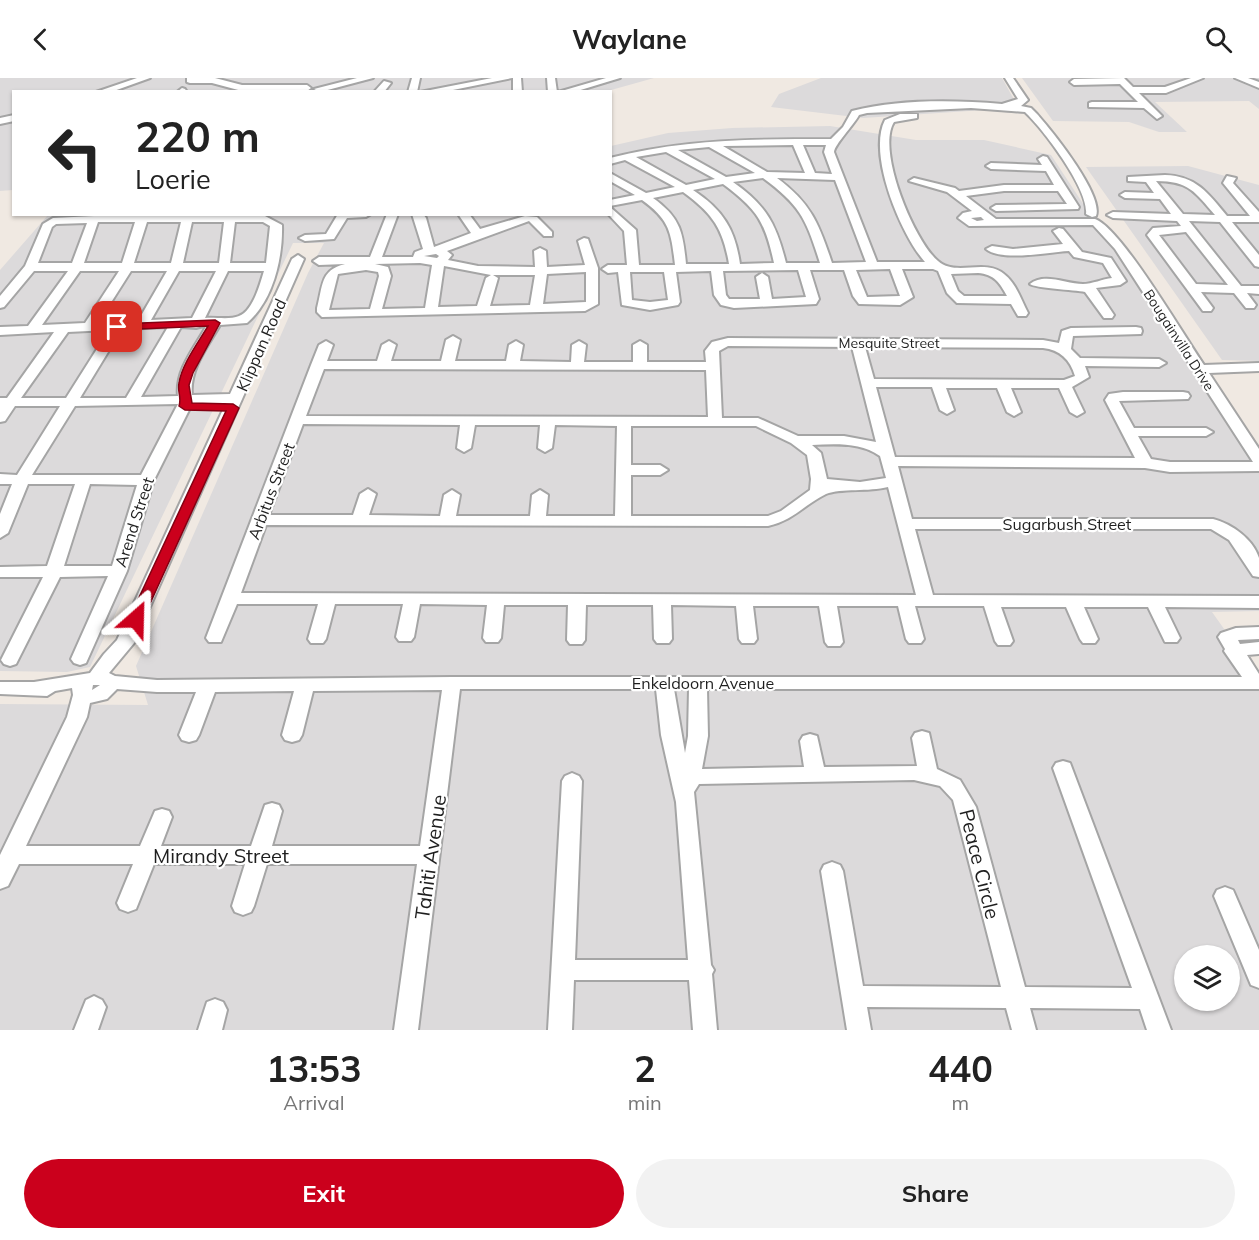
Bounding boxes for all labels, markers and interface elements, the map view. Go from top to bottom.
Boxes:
text: Waylane [572,22,687,56]
icon: back [24,23,57,56]
icon: search [1202,23,1235,56]
text: 220 m [135,110,260,163]
icon: left [36,114,114,192]
text: Loerie [135,162,211,196]
street label: Bougainvilla Drive [1140,286,1218,394]
street label: Klippan Road [232,296,290,394]
pin [91,301,142,352]
icon: arrive [100,310,133,343]
street label: Mesquite Street [838,334,940,352]
street label: Arbitus Street [243,439,299,542]
street label: Arend Street [110,474,158,570]
street label: Sugarbush Street [1003,514,1132,534]
position arrow [104,587,168,651]
street label: Enkeldoorn Avenue [632,673,774,693]
street label: Tahiti Avenue [409,793,451,921]
street label: Peace Circle [954,806,1006,922]
street label: Mirandy Street [153,843,289,868]
map controls [1174,945,1240,1011]
button: layers [1174,945,1240,1011]
text: 13:53 [266,1046,362,1091]
text: 2 [634,1046,656,1091]
text: 440 [928,1046,993,1091]
text: Arrival [283,1090,344,1115]
text: min [628,1090,662,1115]
text: m [952,1090,969,1115]
button: Exit [24,1159,624,1228]
button: Share [636,1159,1235,1228]

